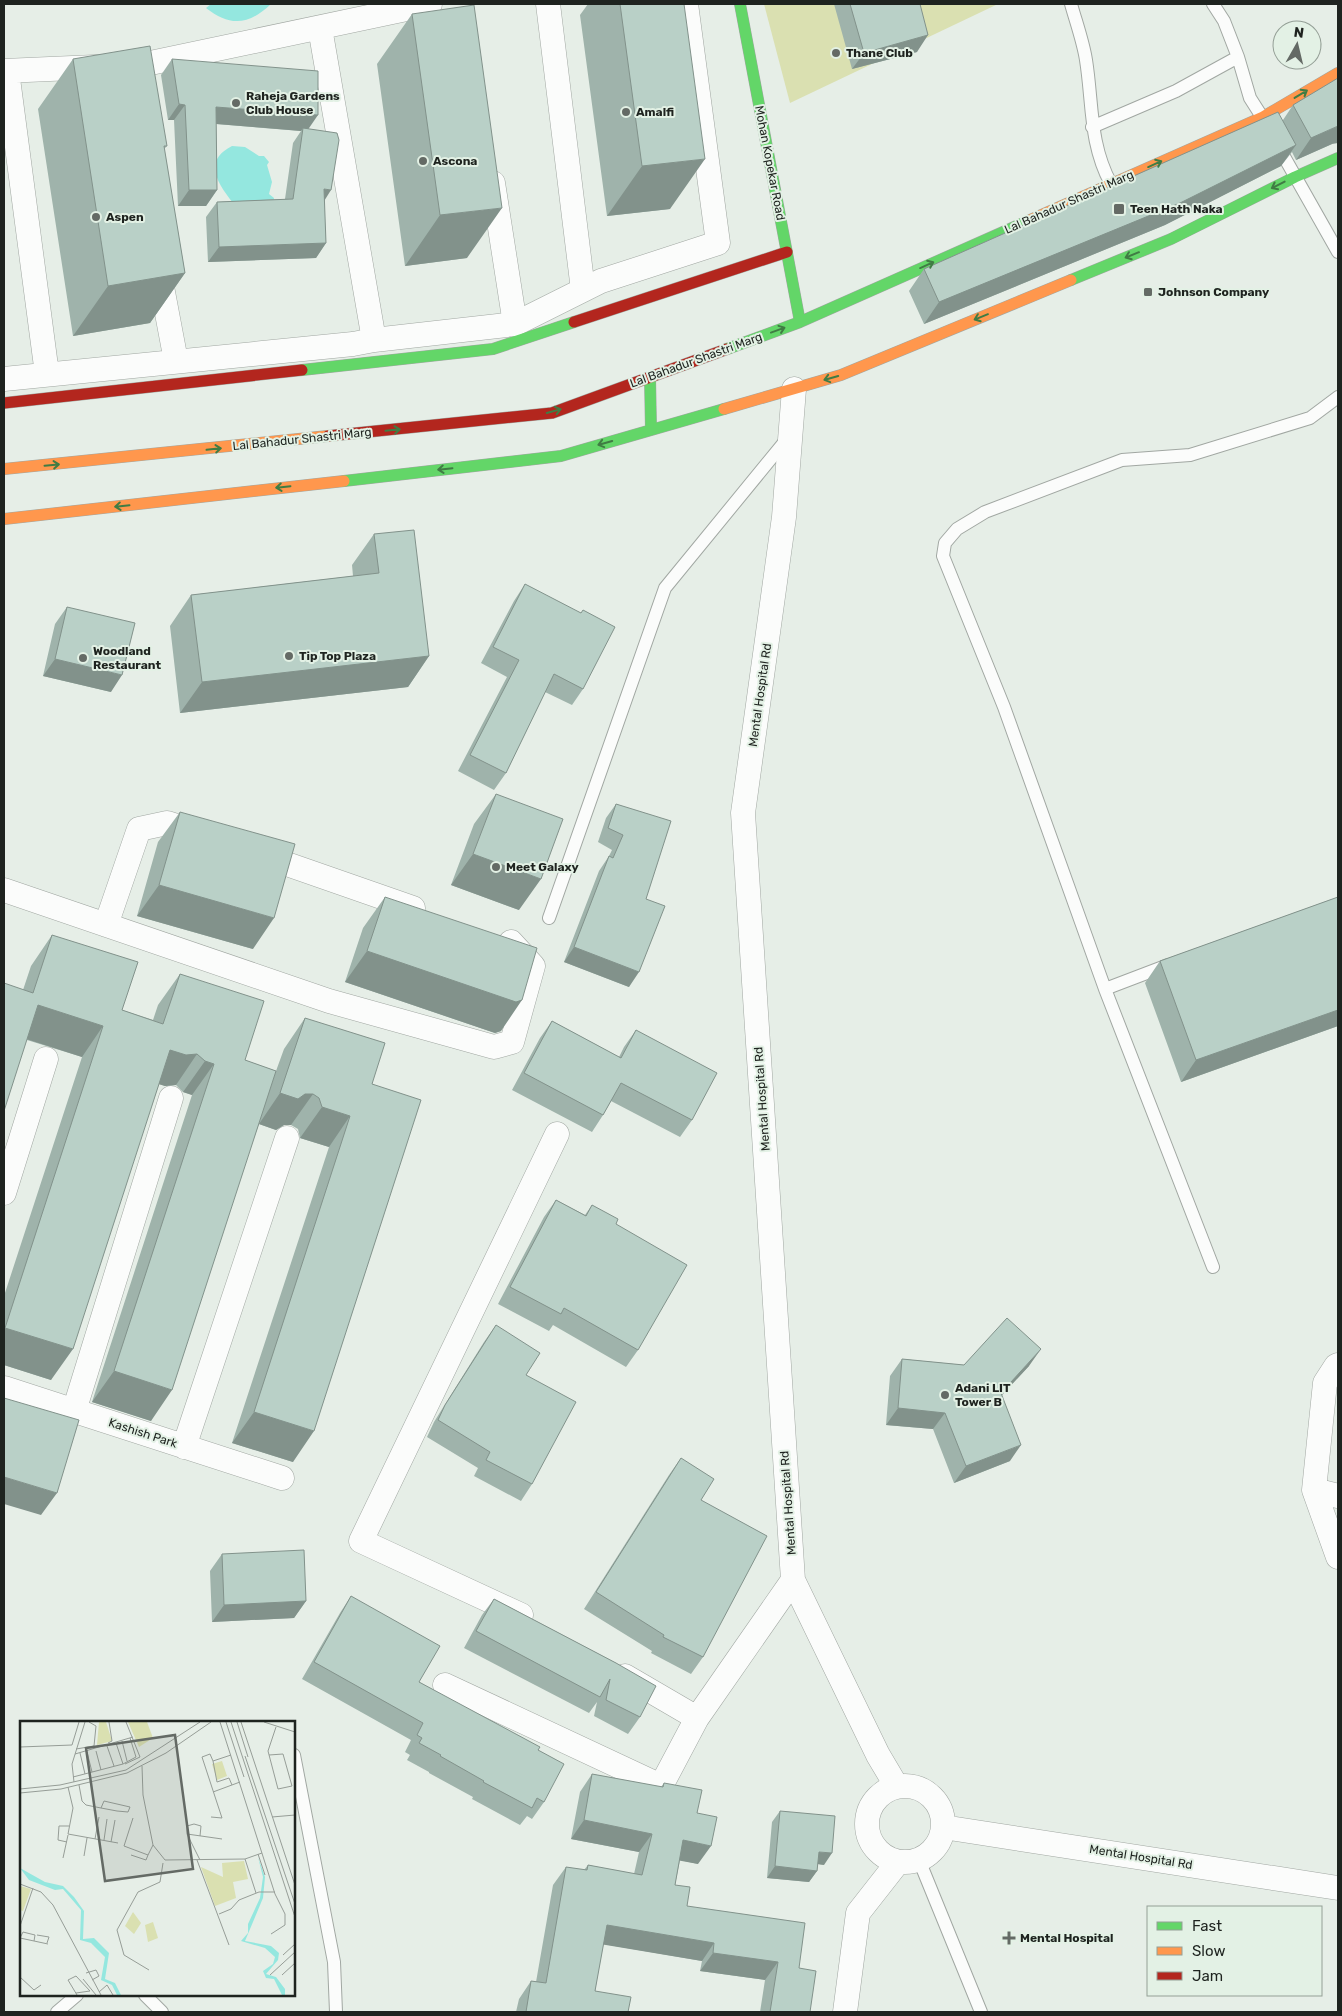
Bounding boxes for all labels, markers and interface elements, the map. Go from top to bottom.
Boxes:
north arrow [1272,20,1322,70]
text: N [1293,24,1305,42]
place label: Thane Club [846,46,913,60]
marker: Thane Club [830,47,842,59]
one-way arrow [1294,88,1308,98]
place label: Raheja Gardens Club House [246,89,340,117]
marker: Raheja Gardens Club House [230,97,242,109]
street label: Mohan Kopekar Road [752,104,788,222]
place label: Amalfi [636,105,674,119]
marker: Amalfi [620,106,632,118]
place label: Ascona [433,154,477,168]
marker: Ascona [417,155,429,167]
one-way arrow [1147,159,1162,169]
street label: Lal Bahadur Shastri Marg [1002,167,1136,237]
one-way arrow [1271,181,1286,190]
marker: Teen Hath Naka [1112,202,1126,216]
place label: Teen Hath Naka [1130,202,1223,216]
place label: Aspen [106,210,144,224]
marker: Aspen [90,211,102,223]
one-way arrow [1124,251,1140,260]
one-way arrow [919,260,934,270]
place label: Johnson Company [1158,285,1269,299]
marker: Johnson Company [1142,286,1154,298]
one-way arrow [974,313,989,322]
one-way arrow [769,325,785,334]
street label: Lal Bahadur Shastri Marg [628,330,764,390]
one-way arrow [823,373,839,383]
one-way arrow [546,406,562,416]
street label: Lal Bahadur Shastri Marg [232,425,372,453]
one-way arrow [385,425,401,435]
one-way arrow [597,439,613,449]
one-way arrow [206,444,222,453]
one-way arrow [44,460,60,470]
one-way arrow [437,464,453,474]
one-way arrow [276,482,292,492]
one-way arrow [114,501,130,511]
street label: Mental Hospital Rd [746,642,774,748]
place label: Woodland Restaurant [93,644,161,672]
place label: Tip Top Plaza [299,649,376,663]
marker: Tip Top Plaza [283,650,295,662]
marker: Woodland Restaurant [77,652,89,664]
place label: Meet Galaxy [506,860,579,874]
marker: Meet Galaxy [490,861,502,873]
street label: Mental Hospital Rd [751,1046,773,1152]
place label: Adani LIT Tower B [955,1381,1011,1409]
marker: Adani LIT Tower B [939,1389,951,1401]
street label: Kashish Park [107,1415,180,1451]
street label: Mental Hospital Rd [777,1450,799,1556]
inset map [20,1721,295,1996]
street label: Mental Hospital Rd [1088,1842,1194,1872]
legend [1147,1906,1322,1996]
text: Fast [1192,1917,1222,1935]
marker: Mental Hospital [1002,1931,1016,1945]
place label: Mental Hospital [1020,1931,1113,1945]
text: Slow [1192,1942,1225,1960]
text: Jam [1192,1967,1223,1985]

